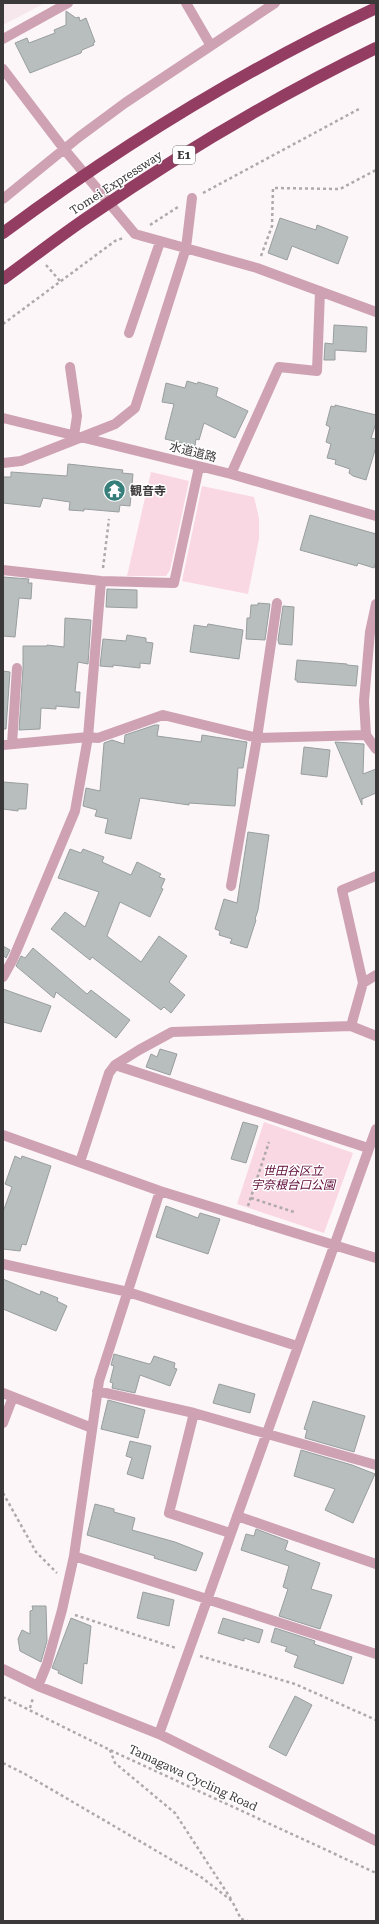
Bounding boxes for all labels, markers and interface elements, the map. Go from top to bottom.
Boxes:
road number: E1 [173,146,195,164]
street label: Tomei Expressway [67,147,166,218]
street label: 水道道路 [168,439,218,465]
temple icon: 観音寺 [101,478,127,504]
place label: 観音寺 [130,484,166,498]
park label: 世田谷区立 宇奈根台口公園 [251,1164,337,1192]
street label: Tamagawa Cycling Road [126,1742,260,1814]

